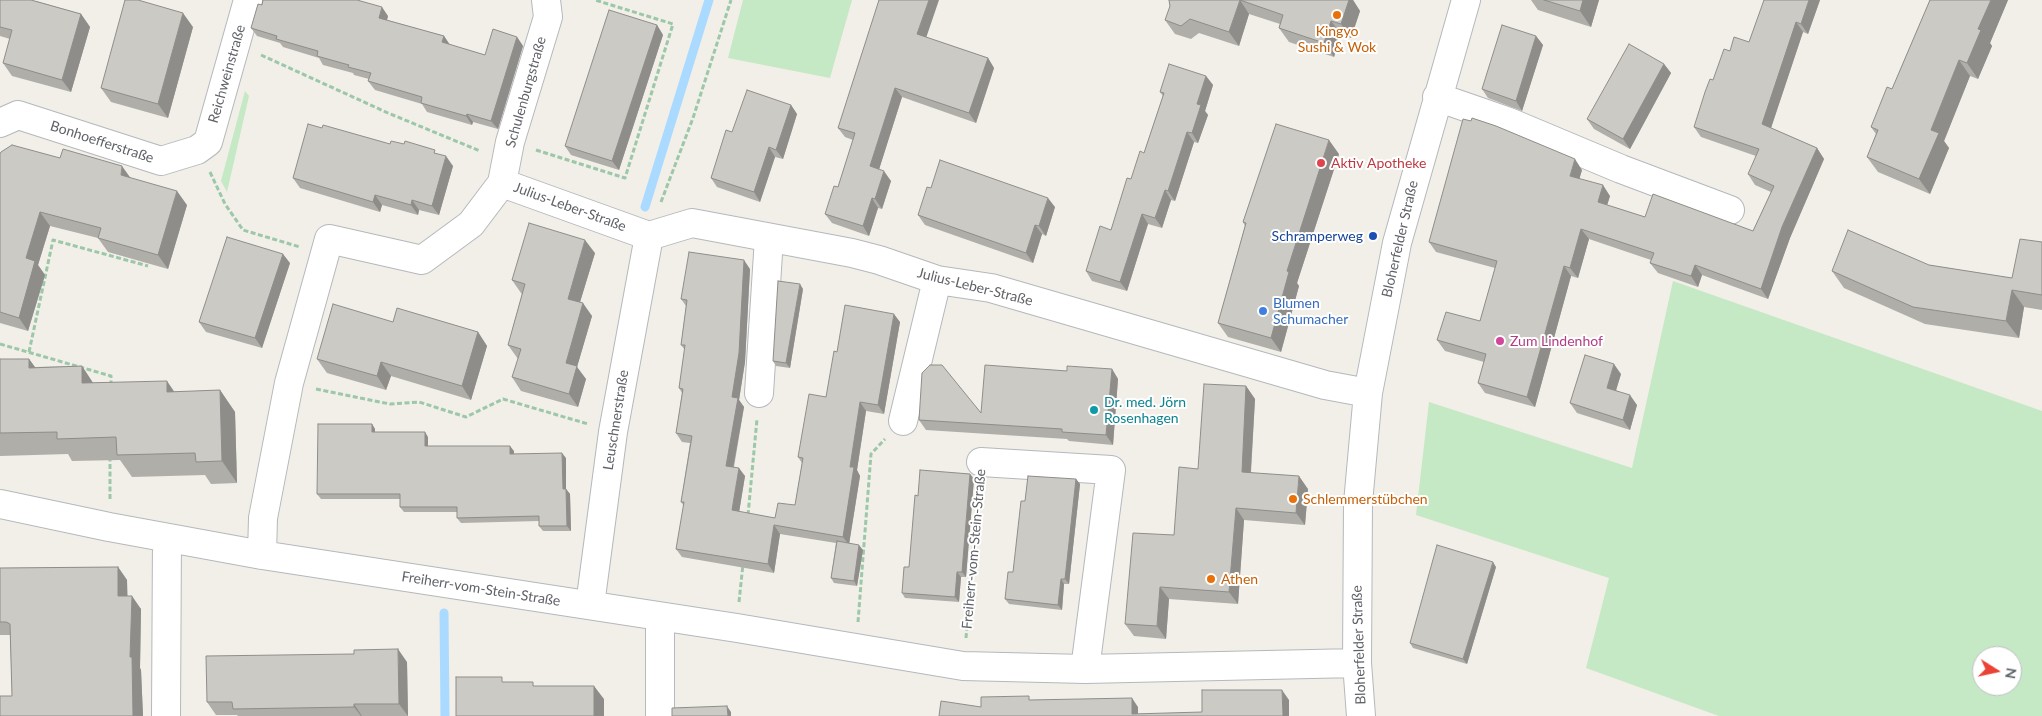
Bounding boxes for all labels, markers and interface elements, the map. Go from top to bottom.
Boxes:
marker: Kingyo Sushi & Wok [1331,9,1343,21]
street label: Reichweinstraße [205,23,249,125]
place label: Kingyo Sushi & Wok [1298,23,1376,56]
street label: Schulenburgstraße [502,35,550,149]
street label: Bonhoefferstraße [48,117,156,167]
place label: Aktiv Apotheke [1331,155,1426,171]
marker: Aktiv Apotheke [1315,157,1327,169]
street label: Julius-Leber-Straße [512,179,628,235]
street label: Bloherfelder Straße [1378,179,1422,299]
place label: Schramperweg [1272,228,1363,244]
marker: Schramperweg [1367,230,1379,242]
street label: Julius-Leber-Straße [916,265,1034,309]
place label: Blumen Schumacher [1273,295,1348,328]
marker: Blumen Schumacher [1257,305,1269,317]
place label: Zum Lindenhof [1510,333,1603,349]
marker: Zum Lindenhof [1494,335,1506,347]
street label: Leuschnerstraße [600,369,632,471]
place label: Dr. med. Jörn Rosenhagen [1104,394,1186,427]
marker: Dr. med. Jörn Rosenhagen [1088,404,1100,416]
street label: Freiherr-vom-Stein-Straße [959,468,989,630]
place label: Schlemmerstübchen [1303,491,1428,507]
marker: Schlemmerstübchen [1287,493,1299,505]
street label: Freiherr-vom-Stein-Straße [400,568,562,610]
place label: Athen [1221,571,1258,587]
marker: Athen [1205,573,1217,585]
street label: Bloherfelder Straße [1349,585,1369,705]
north arrow [1972,646,2022,696]
text: N [2002,667,2021,680]

